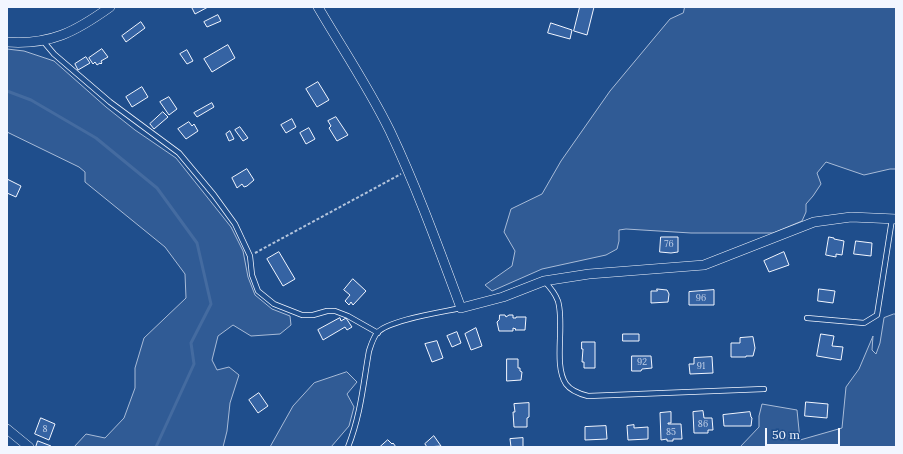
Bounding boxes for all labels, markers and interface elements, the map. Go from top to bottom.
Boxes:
house number: 76 [664,239,674,249]
house number: 96 [696,293,706,303]
house number: 92 [637,357,647,367]
house number: 91 [697,361,705,371]
house number: 86 [698,419,708,429]
scale bar [767,420,842,446]
house number: 8 [42,424,48,434]
house number: 85 [666,427,676,437]
text: 50 m [772,427,800,442]

